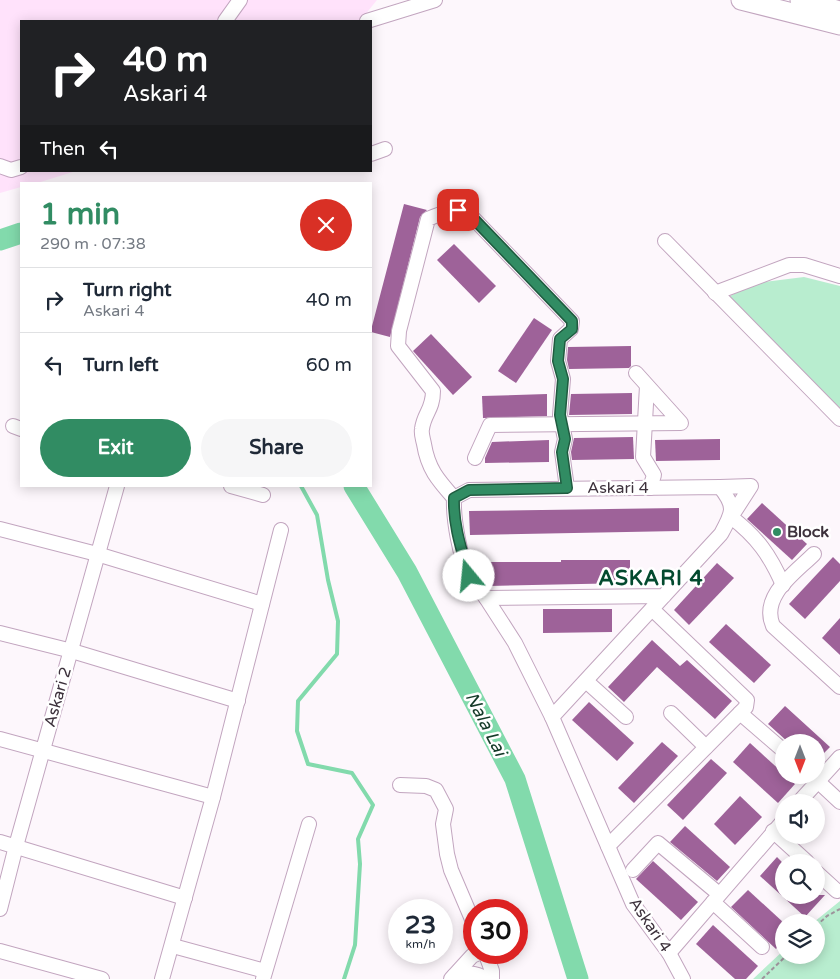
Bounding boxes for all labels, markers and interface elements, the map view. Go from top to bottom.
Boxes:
text: 40 m [123,39,208,81]
icon: right [40,40,105,105]
text: Askari 4 [123,81,208,107]
icon: left [95,135,123,163]
text: Then [40,138,85,160]
pin [437,189,479,231]
text: 1 min [40,196,120,233]
icon: arrive [444,196,472,224]
button: close [300,199,352,251]
text: 290 m · 07:38 [40,234,146,254]
text: Turn right [83,279,171,301]
icon: right [40,286,68,314]
text: 40 m [306,289,352,311]
text: Askari 4 [83,301,145,321]
icon: left [40,351,68,379]
text: Turn left [83,354,159,376]
text: 60 m [306,354,352,376]
button: Exit [40,419,191,477]
button: Share [201,419,352,477]
street label: Askari 4 [587,478,649,498]
place label: Block [787,522,829,542]
marker: Block [771,526,783,538]
position arrow [442,549,494,601]
district label: ASKARI 4 [598,566,704,591]
street label: Askari 2 [40,665,76,729]
water label: Nala Lai [461,688,513,762]
north arrow [775,734,825,784]
map controls [775,734,825,964]
button: sound [775,794,825,844]
button: search [775,854,825,904]
street label: Askari 4 [625,894,675,956]
speed limit sign: 30 [463,899,528,964]
text: 23 [405,910,436,940]
button: layers [775,914,825,964]
text: km/h [405,937,436,951]

